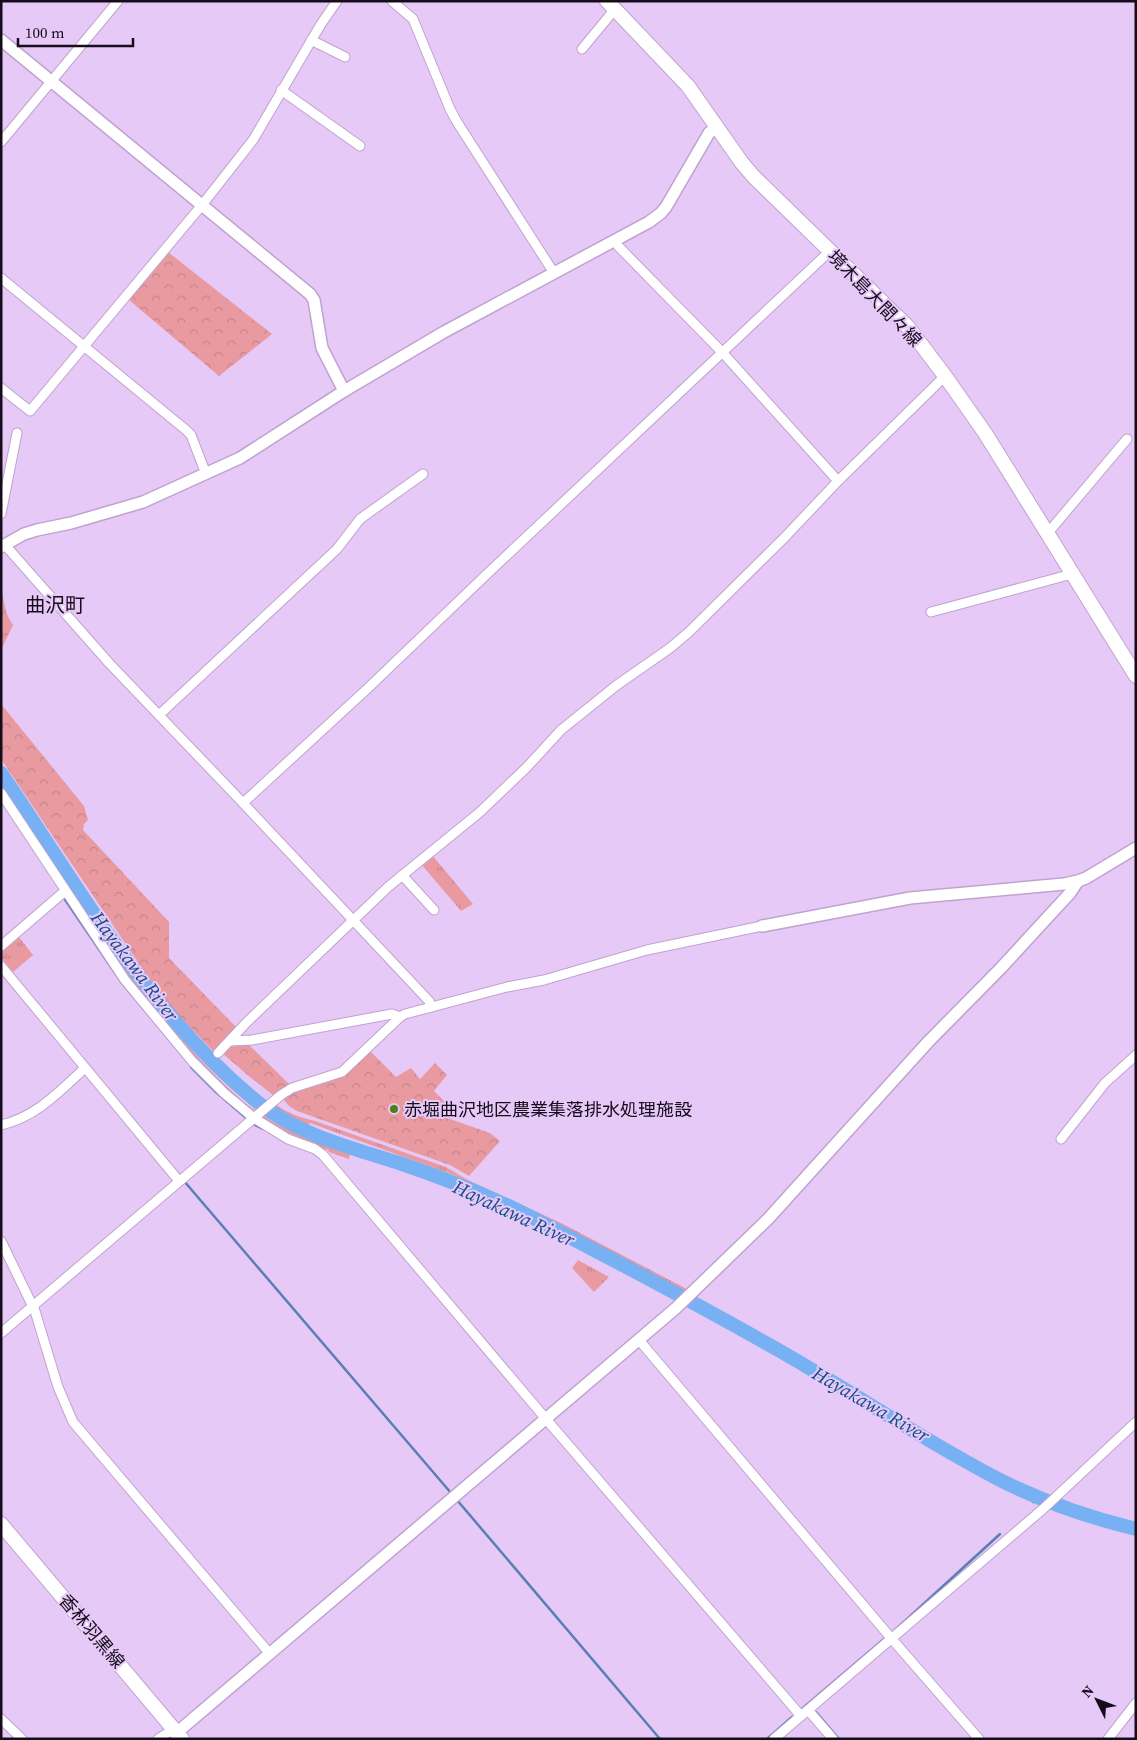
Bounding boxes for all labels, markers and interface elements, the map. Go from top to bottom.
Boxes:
scale bar [18,15,132,47]
text: 100 m [25,22,65,43]
street label: 境木島大間々線 [822,244,928,352]
district label: 曲沢町 [25,591,85,619]
water label: Hayakawa River [85,905,186,1027]
place label: 赤堀曲沢地区農業集落排水処理施設 [404,1097,692,1122]
marker: 赤堀曲沢地区農業集落排水処理施設 [388,1103,400,1115]
water label: Hayakawa River [448,1173,580,1253]
water label: Hayakawa River [807,1359,936,1449]
street label: 香林羽黒線 [53,1588,131,1674]
north arrow [1072,1675,1122,1725]
text: N [1076,1681,1098,1702]

